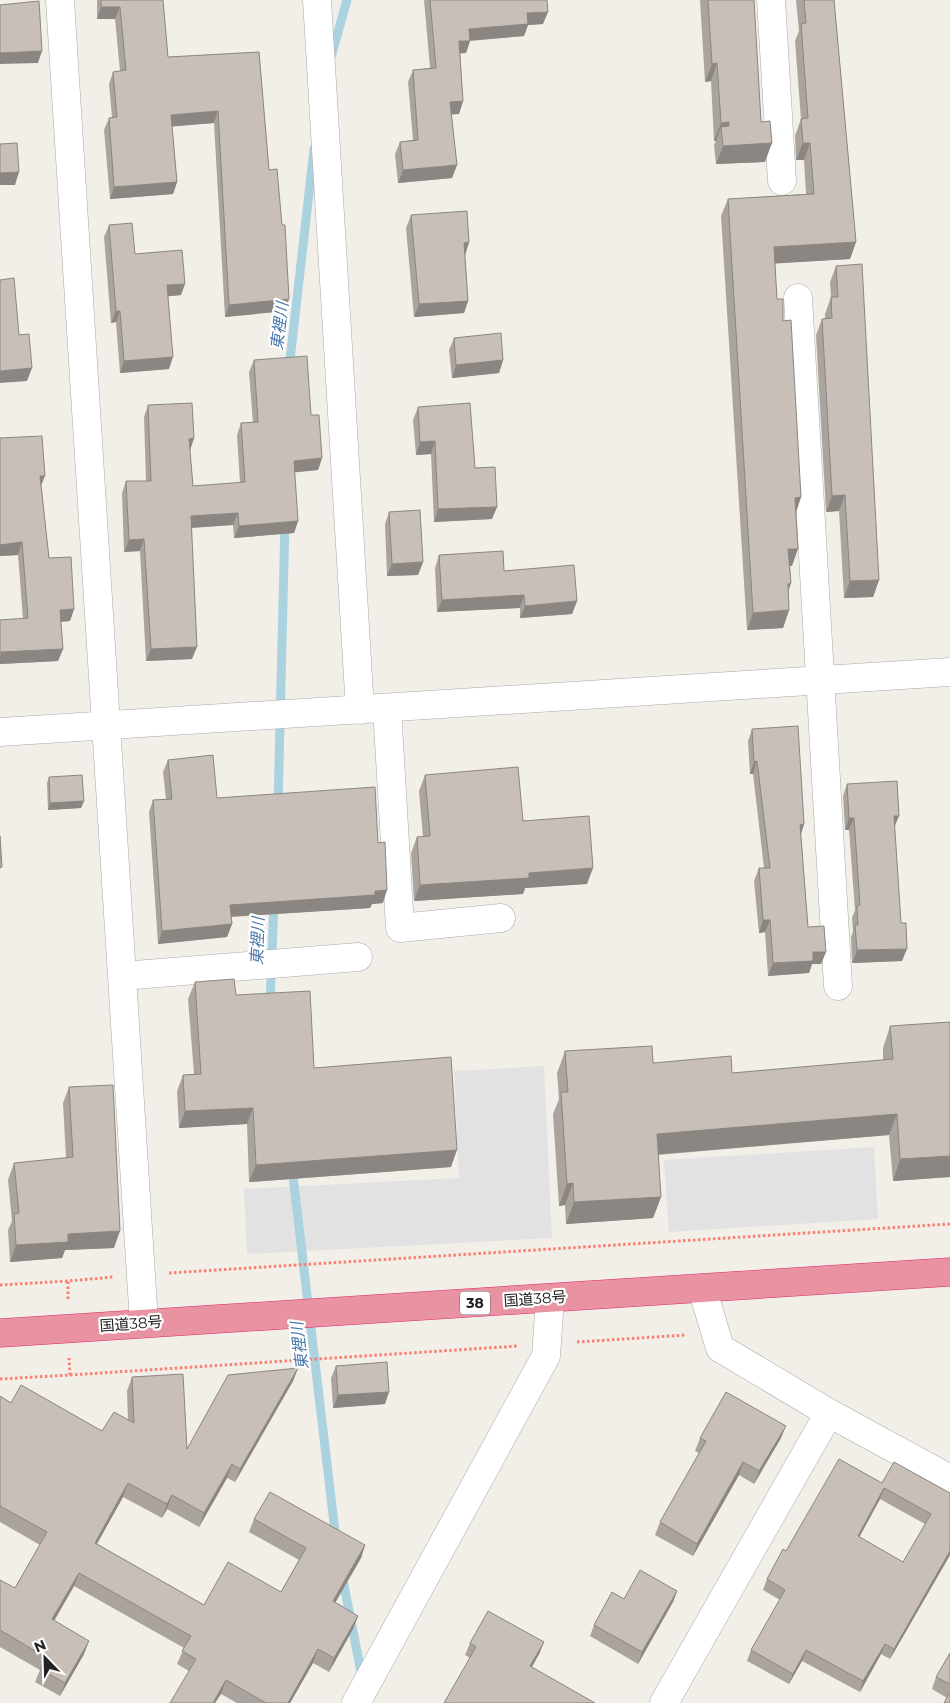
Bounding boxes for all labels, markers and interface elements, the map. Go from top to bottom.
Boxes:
water label: 東裡川 [267,299,292,351]
water label: 東裡川 [247,915,268,965]
street label: 国道38号 [503,1287,567,1310]
road number: 38 [460,1292,490,1315]
street label: 国道38号 [99,1312,163,1335]
water label: 東裡川 [287,1319,312,1371]
north arrow [20,1633,70,1683]
text: N [31,1636,49,1657]

